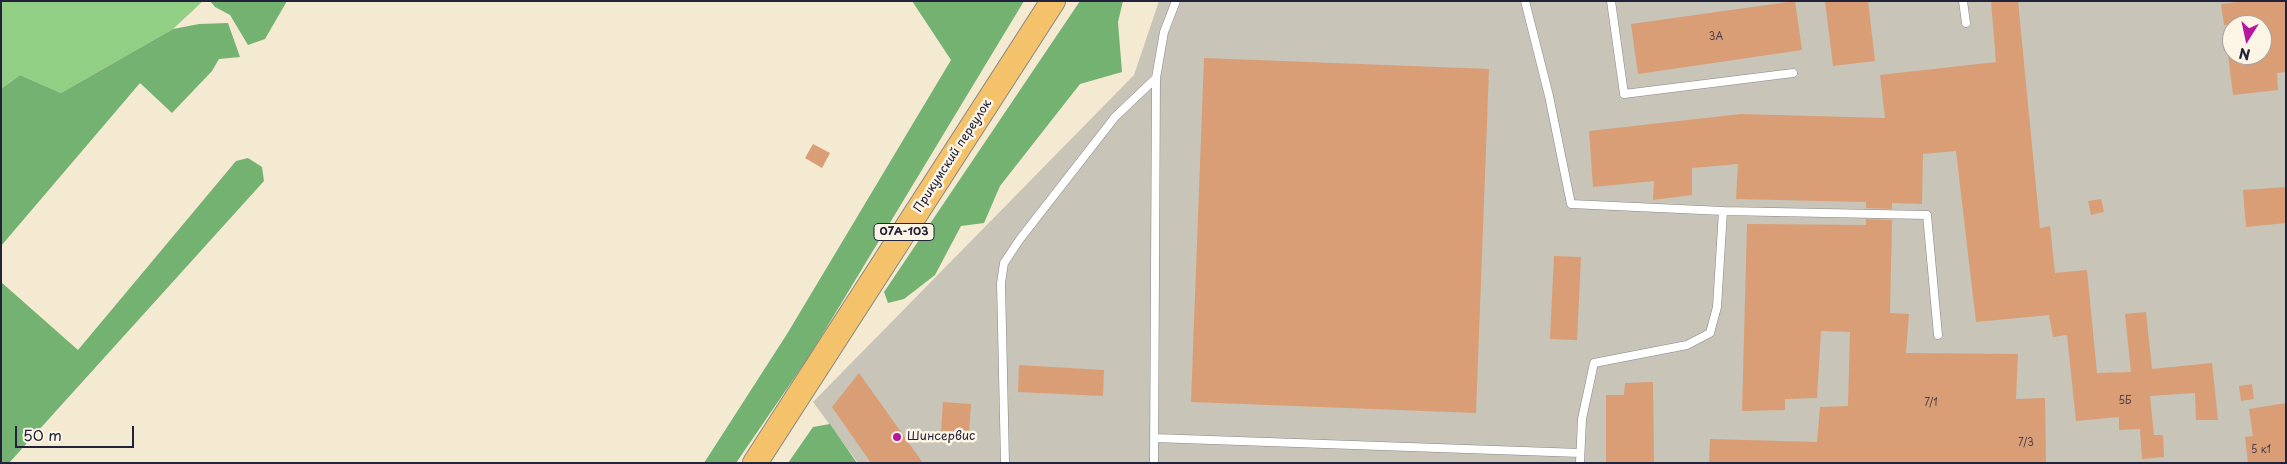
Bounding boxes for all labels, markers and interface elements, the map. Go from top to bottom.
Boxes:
north arrow [2222,15,2272,65]
house number: 3А [1709,31,1723,43]
text: N [2237,43,2252,66]
street label: Прикумский переулок [911,97,995,215]
road number: 07А-103 [874,223,934,240]
house number: 5Б [2119,395,2131,407]
house number: 7/1 [1924,397,1938,409]
scale bar [18,416,136,448]
text: 50 m [23,423,62,446]
place label: Шинсервис [907,430,975,444]
marker: Шинсервис [891,431,903,443]
house number: 7/3 [2018,437,2034,449]
house number: 5 к1 [2251,444,2271,456]

